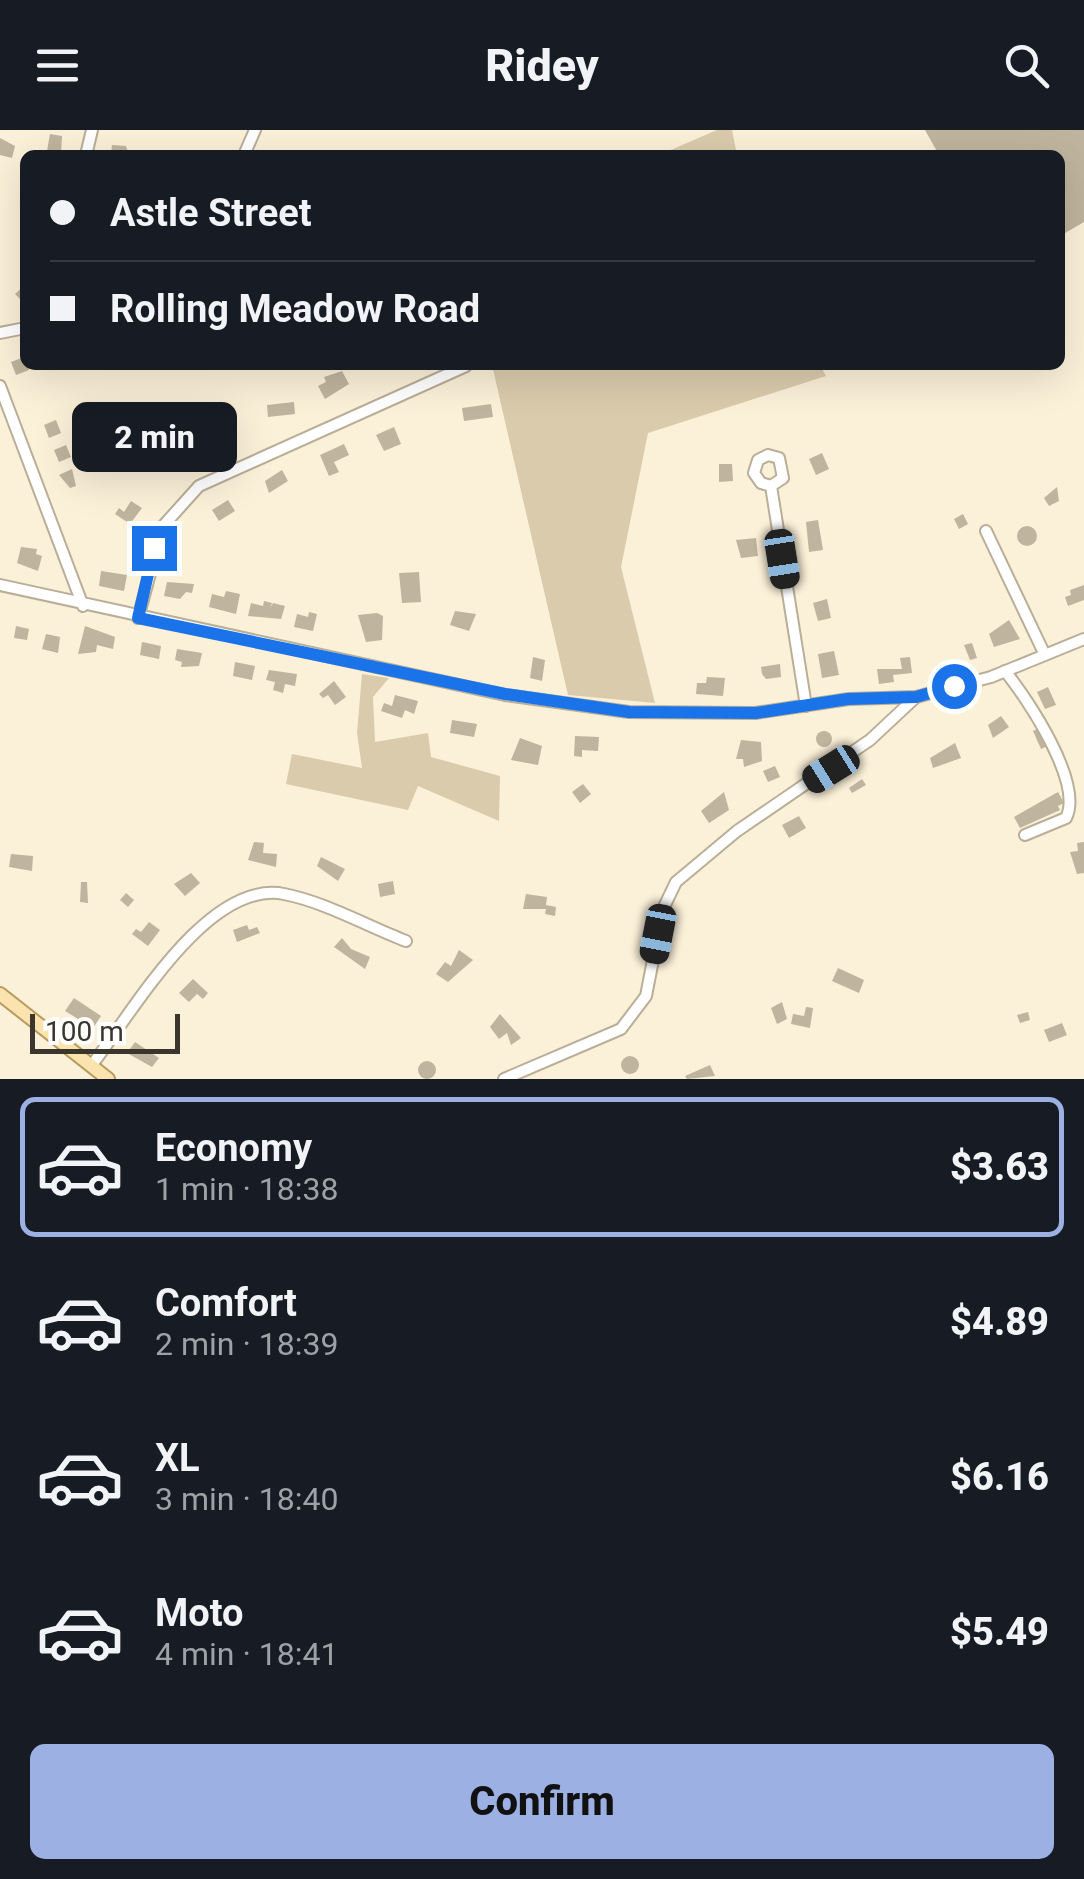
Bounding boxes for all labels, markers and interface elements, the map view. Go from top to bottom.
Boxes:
icon: menu [30,38,85,93]
icon: search [999,38,1054,93]
text: Ridey [485,39,599,92]
text: Astle Street [110,191,312,235]
text: Rolling Meadow Road [110,287,480,331]
callout: 2 min [72,403,236,473]
text: 2 min [114,418,195,456]
route end [132,526,177,571]
car [762,527,802,591]
route start [932,664,977,709]
car [798,740,864,798]
car [638,902,678,966]
scale bar [30,1009,180,1054]
text: 100 m [45,1015,124,1048]
icon: car [35,1122,125,1212]
text: Economy [155,1126,312,1170]
text: $3.63 [950,1145,1049,1189]
text: 1 min · 18:38 [155,1170,338,1208]
icon: car [35,1277,125,1367]
text: Comfort [155,1281,297,1325]
text: $4.89 [950,1300,1049,1344]
text: 2 min · 18:39 [155,1325,338,1363]
icon: car [35,1432,125,1522]
text: XL [155,1436,200,1480]
text: $6.16 [950,1455,1049,1499]
text: 3 min · 18:40 [155,1480,338,1518]
icon: car [35,1587,125,1677]
text: Moto [155,1591,244,1635]
text: $5.49 [950,1610,1049,1654]
text: 4 min · 18:41 [155,1635,338,1673]
button: Confirm [30,1744,1054,1859]

